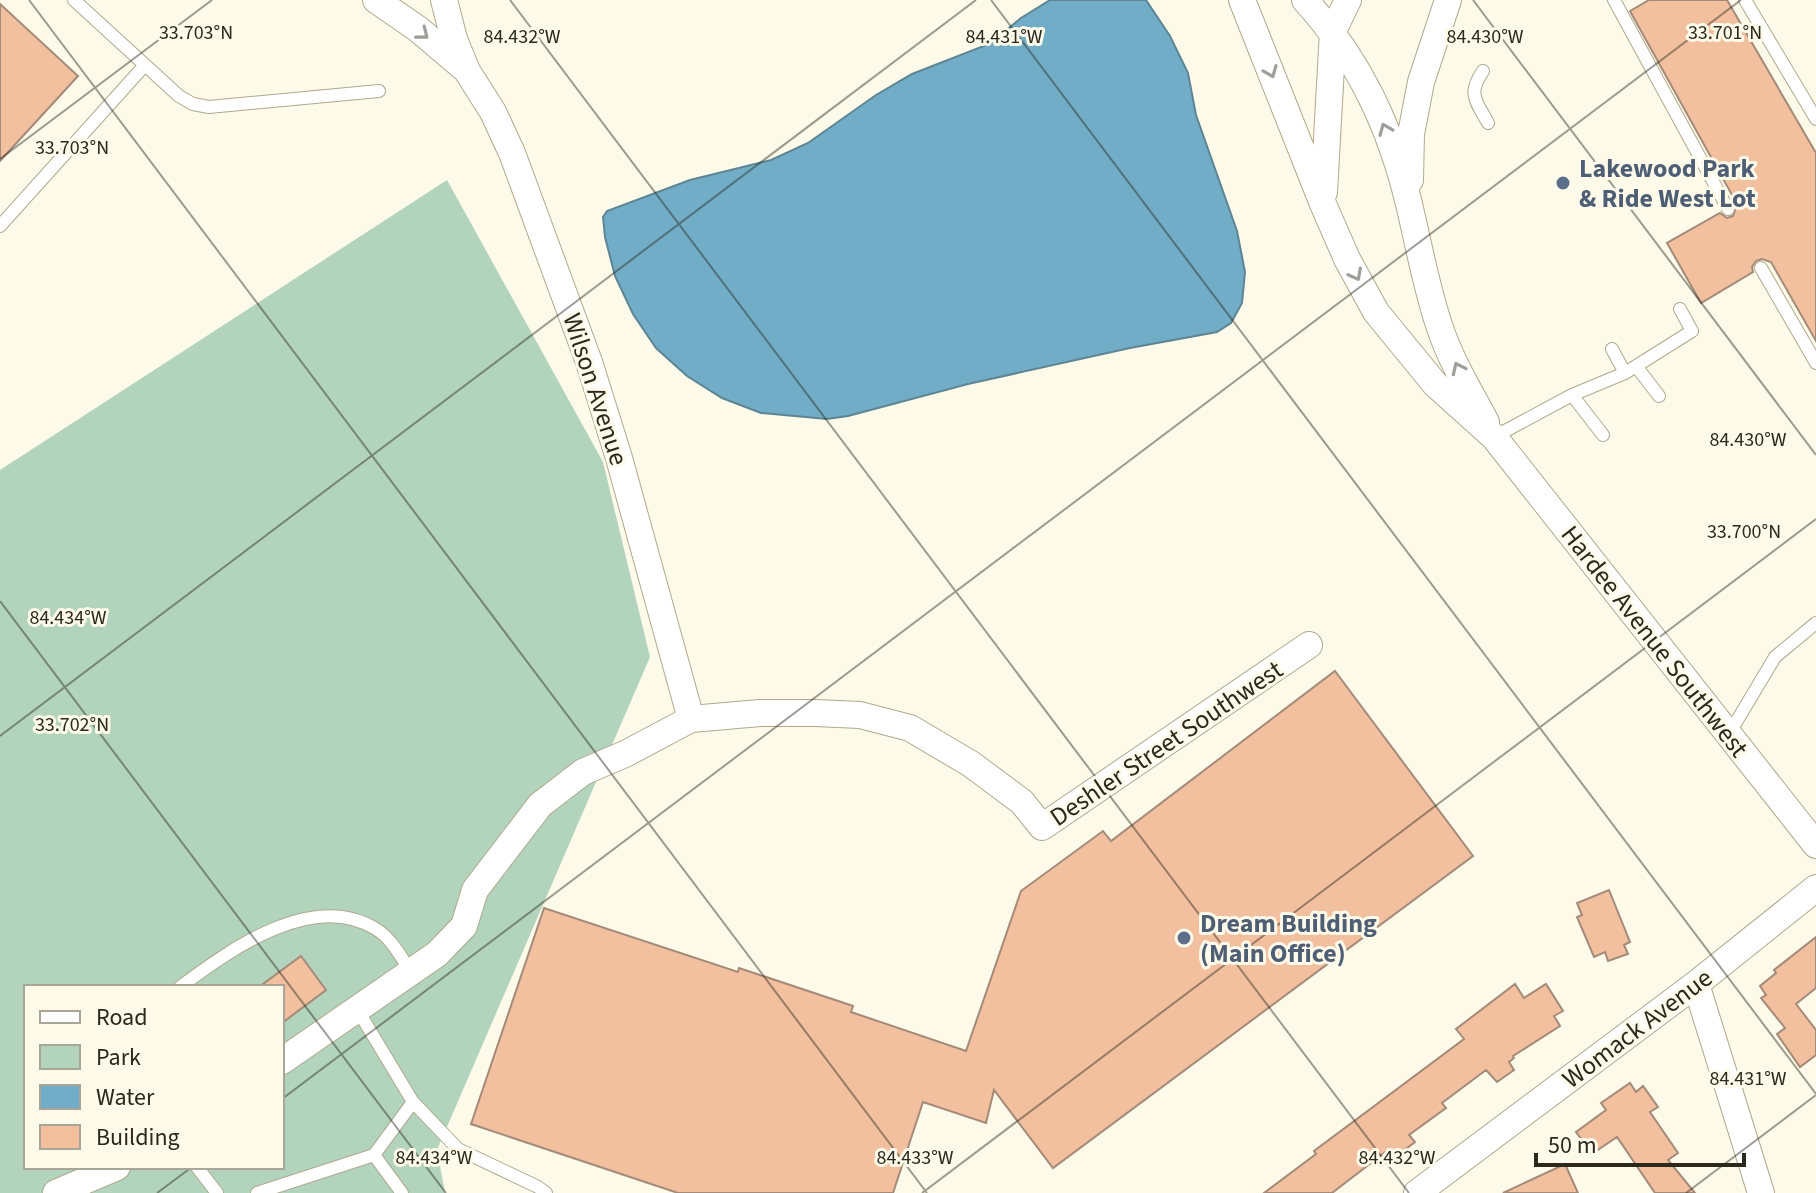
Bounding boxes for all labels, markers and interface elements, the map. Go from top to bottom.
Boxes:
text: 33.703°N [159,19,233,47]
text: 33.701°N [1688,19,1762,47]
text: 84.432°W [483,23,561,51]
text: 84.431°W [965,23,1043,51]
text: 84.430°W [1446,23,1524,51]
one-way arrow [414,24,429,38]
one-way arrow [1261,64,1277,78]
one-way arrow [1378,123,1395,137]
text: 33.703°N [35,134,109,162]
place label: Lakewood Park & Ride West Lot [1579,150,1756,217]
marker: Lakewood Park & Ride West Lot [1554,174,1572,192]
one-way arrow [1346,267,1361,282]
street label: Wilson Avenue [554,308,638,470]
one-way arrow [1452,361,1468,376]
text: 84.430°W [1709,426,1787,454]
street label: Hardee Avenue Southwest [1552,518,1757,765]
text: 33.700°N [1707,518,1781,546]
text: 84.434°W [29,604,107,632]
street label: Deshler Street Southwest [1042,651,1290,835]
text: 33.702°N [35,711,109,739]
place label: Dream Building (Main Office) [1200,905,1377,972]
marker: Dream Building (Main Office) [1175,929,1193,947]
street label: Womack Avenue [1555,960,1720,1097]
legend [24,985,284,1169]
text: Road [96,1000,148,1035]
text: Park [96,1040,141,1075]
text: 84.431°W [1709,1065,1787,1093]
text: Water [96,1080,155,1115]
scale bar [1536,1117,1744,1167]
text: Building [96,1120,180,1155]
text: 50 m [1548,1128,1597,1163]
text: 84.434°W [395,1144,473,1172]
text: 84.433°W [876,1144,954,1172]
text: 84.432°W [1358,1144,1436,1172]

